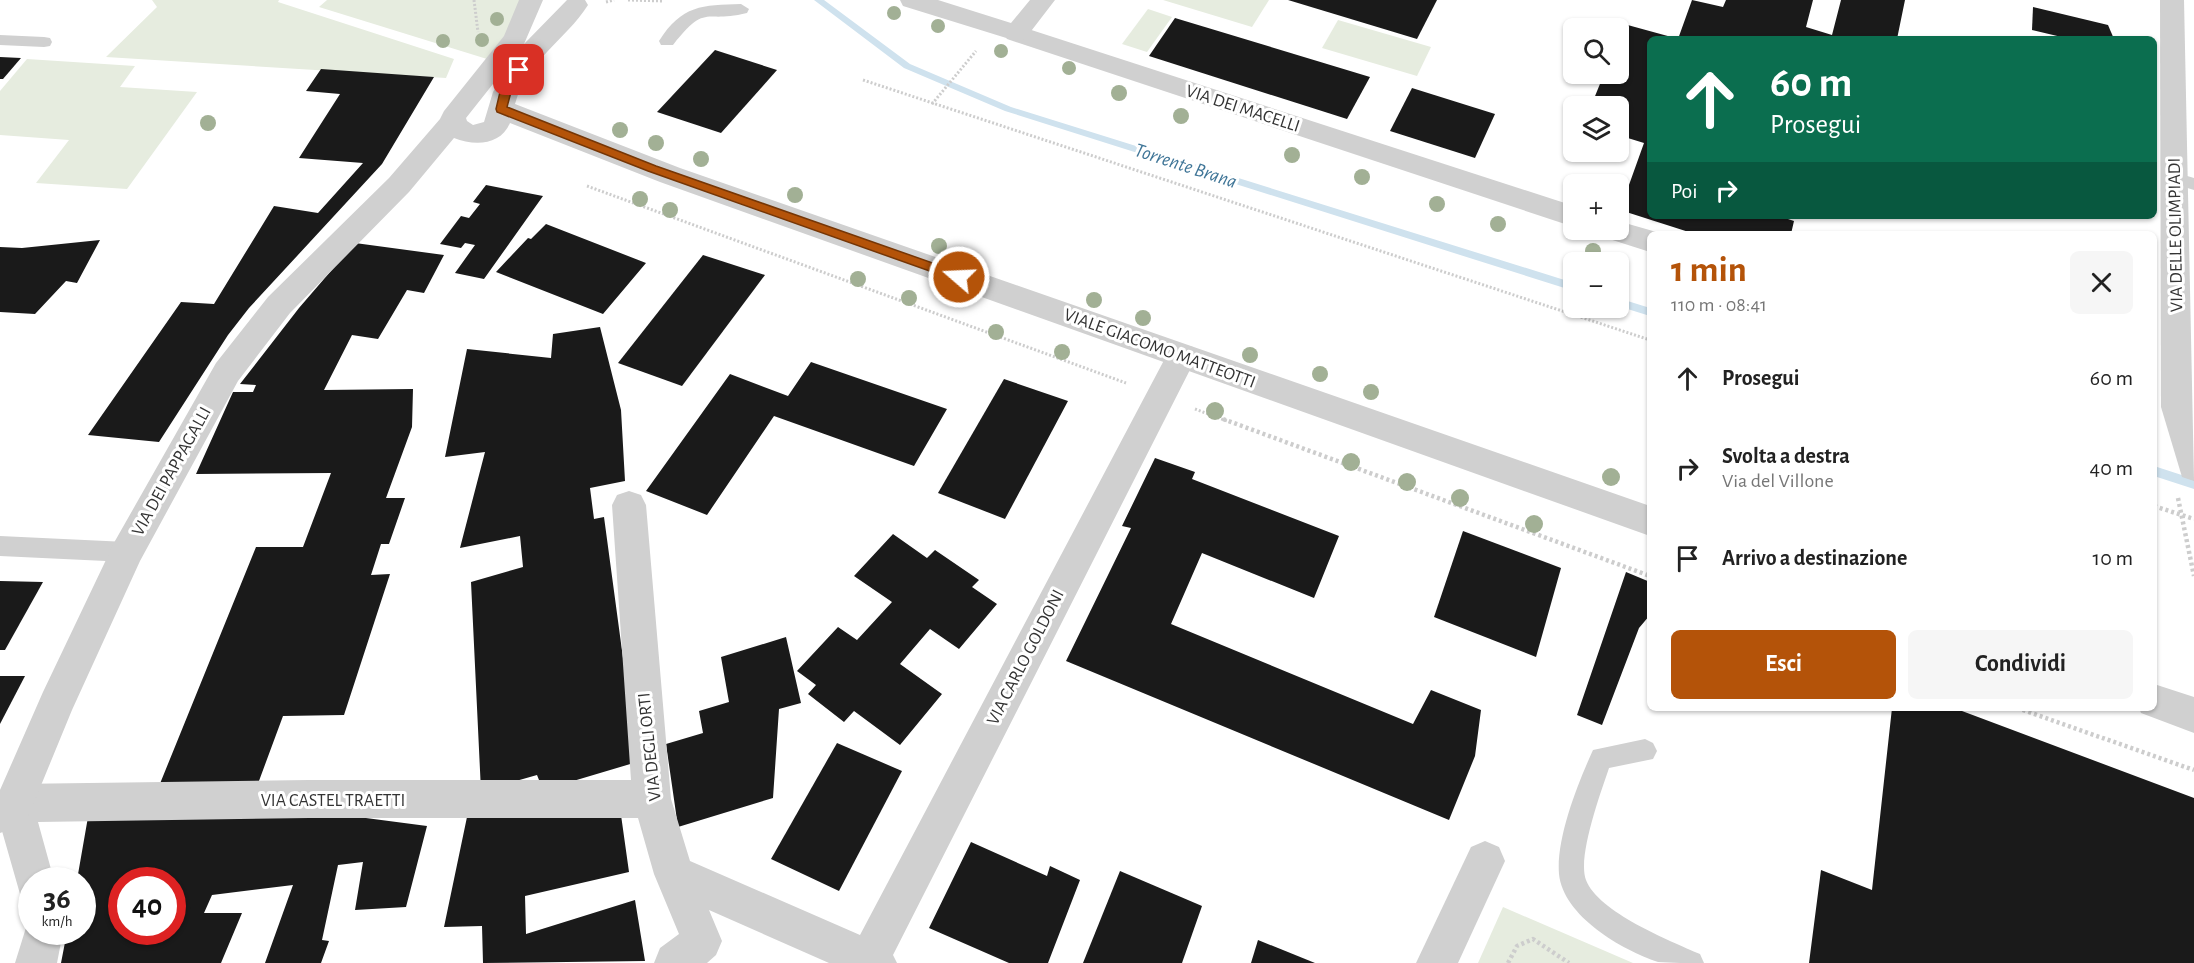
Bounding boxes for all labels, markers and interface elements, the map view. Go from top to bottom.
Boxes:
map controls [1563,18,1629,318]
button: search [1563,18,1629,84]
pin [493,44,544,95]
icon: arrive [502,53,535,86]
icon: ahead [1671,60,1749,138]
text: 60 m [1770,62,1852,104]
street label: VIA DEI MACELLI [1183,82,1302,136]
button: layers [1563,96,1629,162]
text: Prosegui [1770,111,1861,138]
water label: Torrente Brana [1132,140,1239,192]
street label: VIA DELLE OLIMPIADI [2166,158,2186,312]
button: + [1563,174,1629,240]
icon: right [1710,174,1743,207]
text: Poi [1671,180,1698,202]
position arrow [927,245,991,309]
button: close [2070,251,2133,314]
button: − [1563,252,1629,318]
text: 1 min [1671,252,1747,288]
text: 110 m · 08:41 [1671,295,1767,315]
street label: VIALE GIACOMO MATTEOTTI [1061,306,1258,392]
icon: ahead [1671,362,1704,395]
text: Prosegui [1722,367,1799,389]
text: 60 m [2090,367,2133,389]
street label: VIA DEI PAPPAGALLI [129,404,215,539]
text: Svolta a destra [1722,445,1850,467]
icon: right [1671,452,1704,485]
text: 40 m [2090,457,2133,479]
text: Via del Villone [1722,471,1834,491]
icon: arrive [1671,542,1704,575]
text: Arrivo a destinazione [1722,547,1907,569]
text: 10 m [2093,547,2133,569]
street label: VIA CARLO GOLDONI [984,587,1068,728]
button: Esci [1671,630,1896,699]
button: Condividi [1908,630,2133,699]
street label: VIA DEGLI ORTI [635,692,665,802]
street label: VIA CASTEL TRAETTI [261,792,405,810]
speed limit sign: 40 [108,867,186,945]
text: 36 [43,884,71,914]
text: km/h [42,914,72,929]

